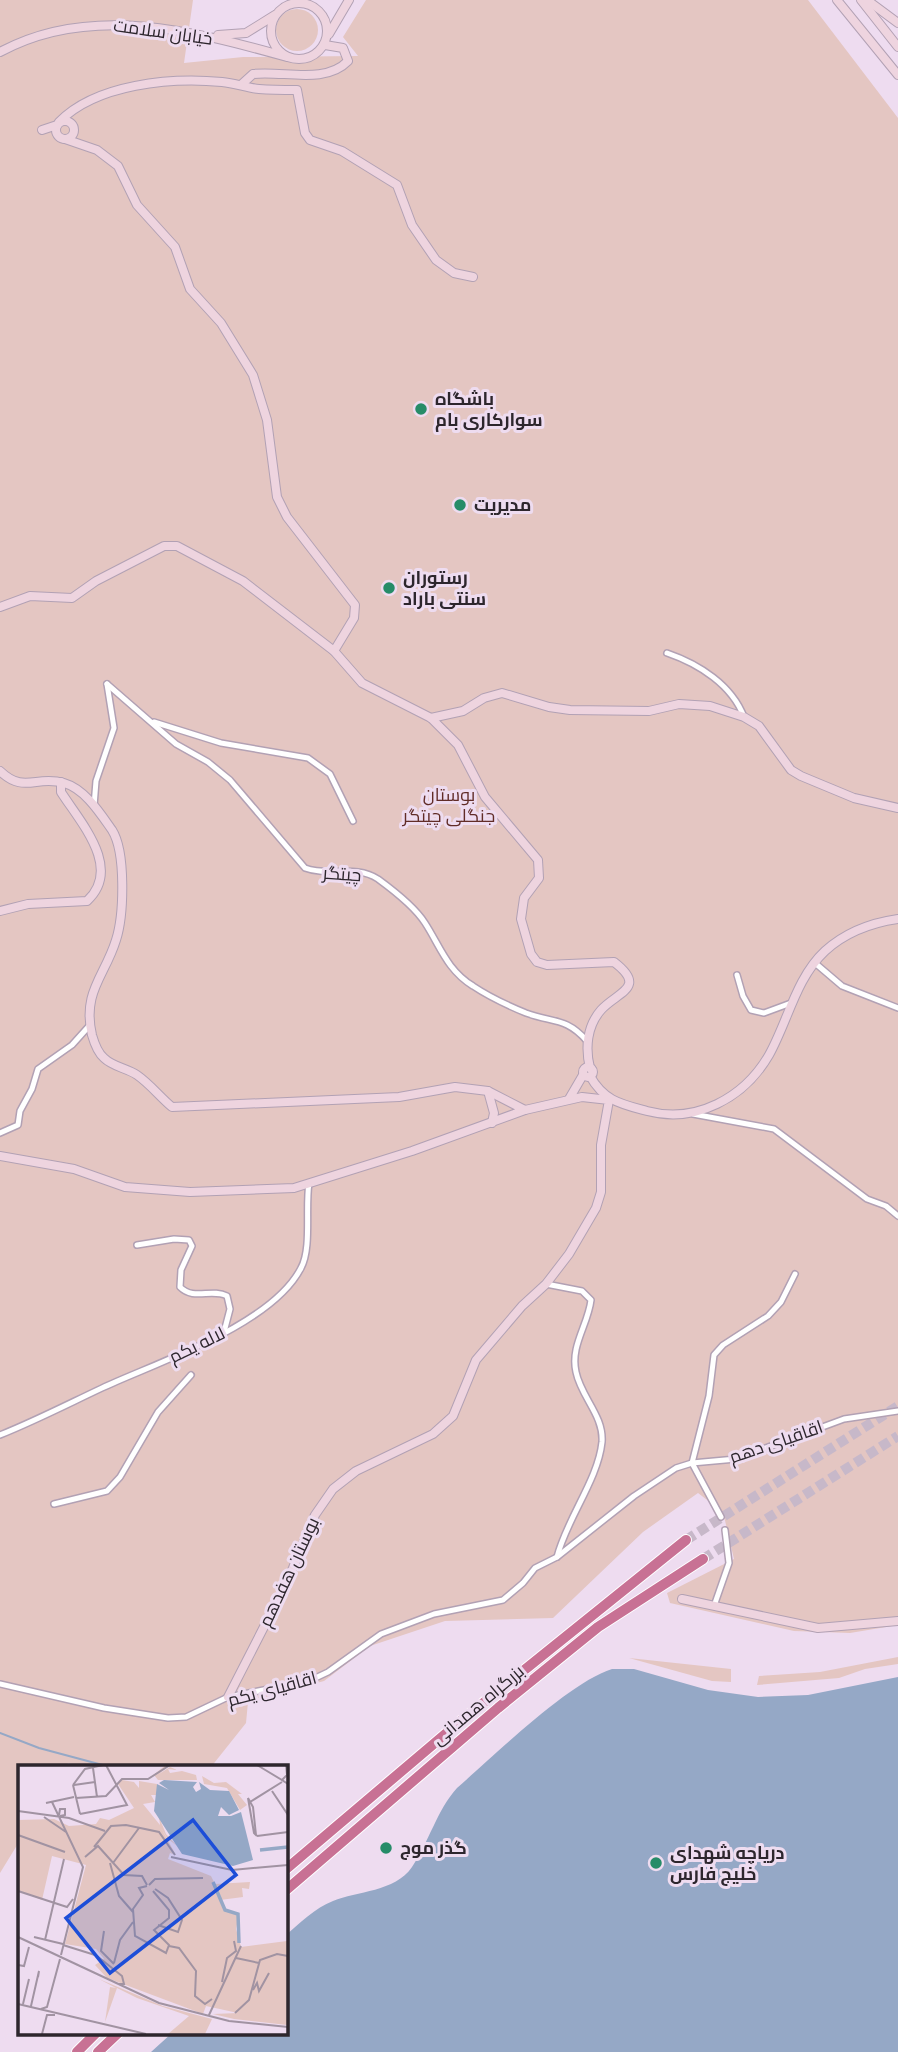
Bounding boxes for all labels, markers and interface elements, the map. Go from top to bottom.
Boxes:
street label: خیابان سلامت [112,12,214,51]
place label: باشگاه سوارکاری بام [435,386,543,432]
marker: باشگاه سوارکاری بام [413,401,429,417]
place label: مدیریت [474,492,531,517]
marker: مدیریت [452,497,468,513]
place label: رستوران سنتی باراد [403,565,486,611]
marker: رستوران سنتی باراد [381,580,397,596]
park label: بوستان جنگلی چیتگر [402,782,495,828]
street label: چیتگر [321,860,362,887]
street label: لاله یکم [165,1320,229,1369]
street label: اقاقیای دهم [726,1414,826,1469]
street label: بوستان هفدهم [252,1513,325,1631]
street label: بزرگراه همدانی [426,1659,529,1751]
street label: اقاقیای یکم [225,1665,319,1712]
inset map [18,1765,287,2035]
place label: گذر موج [400,1835,467,1860]
marker: گذر موج [378,1840,394,1856]
place label: دریاچه شهدای خلیج فارس [670,1840,784,1886]
marker: دریاچه شهدای خلیج فارس [648,1855,664,1871]

